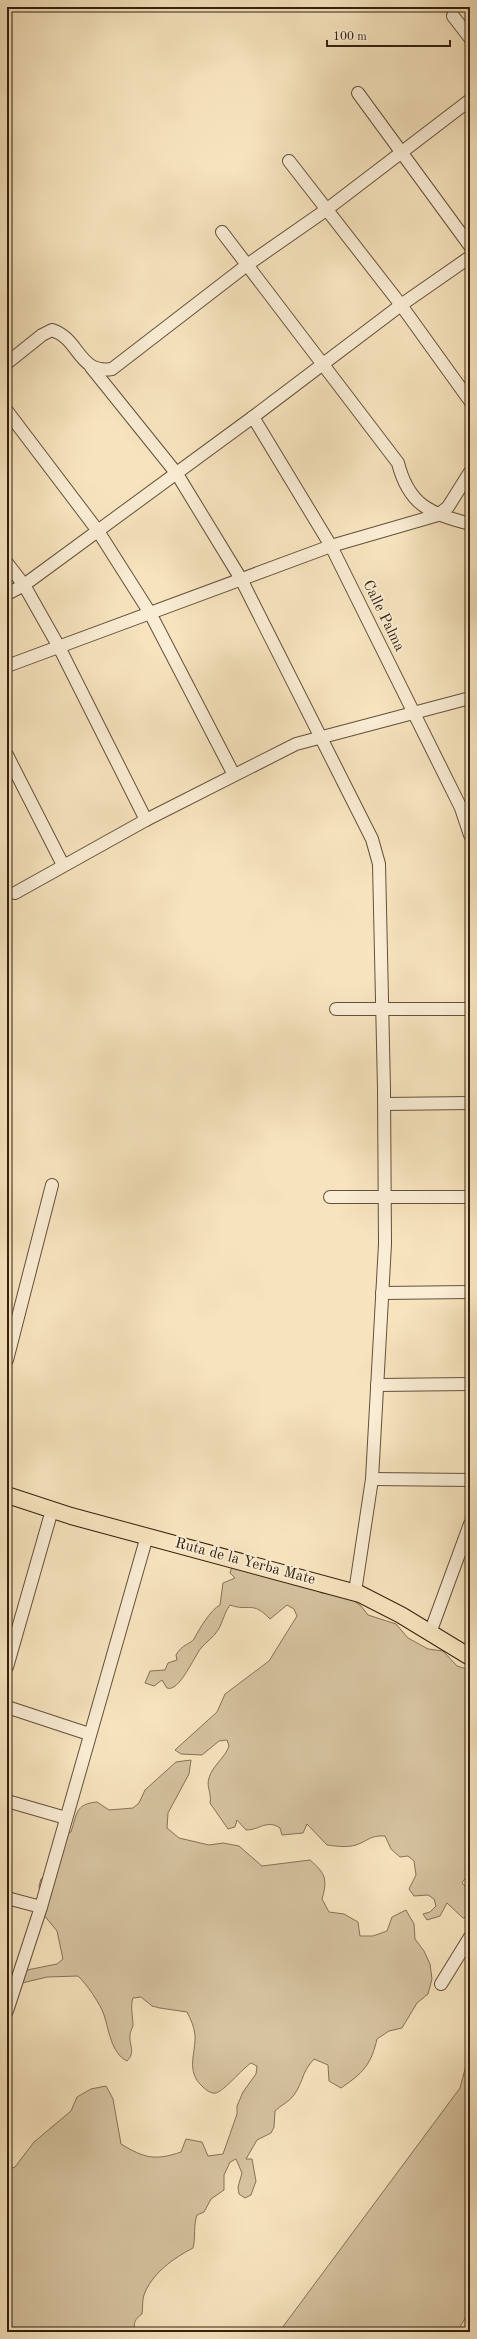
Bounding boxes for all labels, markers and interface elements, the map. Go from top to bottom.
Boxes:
scale bar [327,22,450,48]
text: 100 m [333,31,367,43]
street label: Calle Palma [359,578,407,654]
street label: Ruta de la Yerba Mate [173,1536,317,1588]

